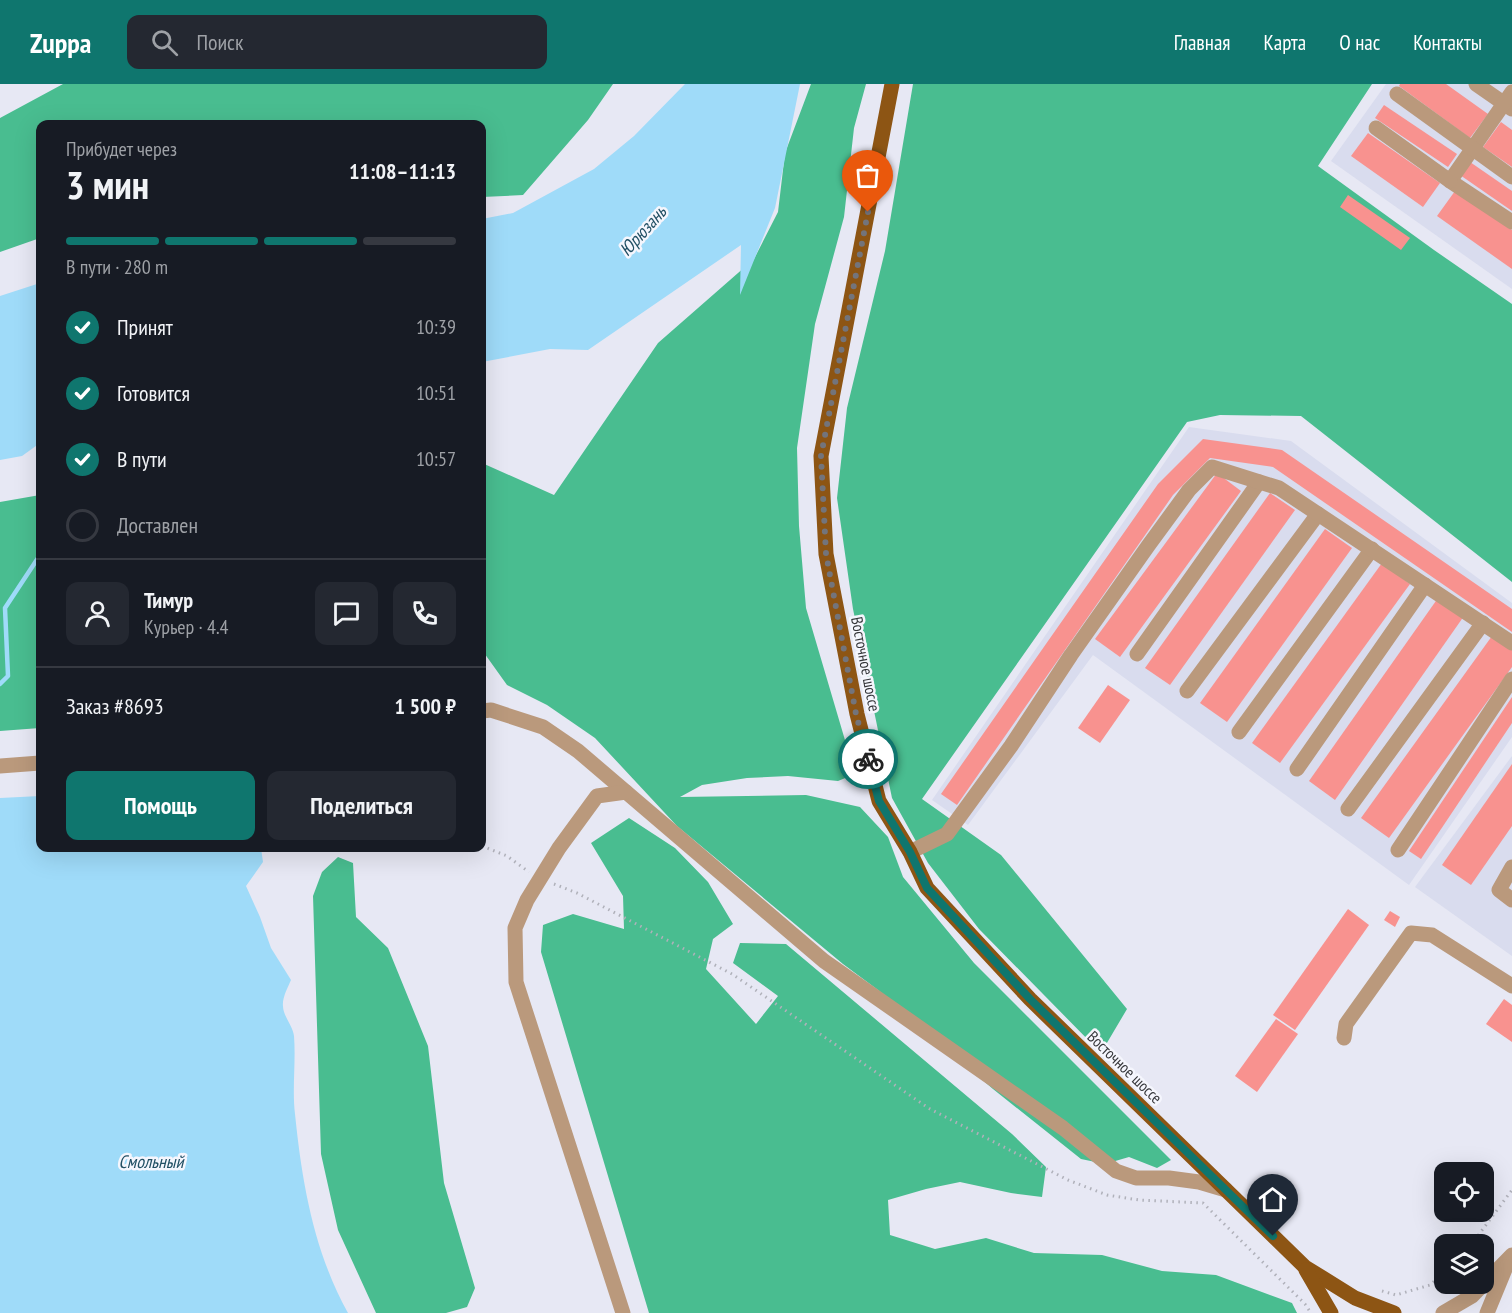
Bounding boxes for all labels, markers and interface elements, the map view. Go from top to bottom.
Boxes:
search box [127,15,547,69]
text: Zuppa [30,24,91,61]
icon: search [148,26,181,59]
text: Поиск [196,28,243,56]
text: Главная [1174,29,1230,56]
text: Карта [1263,29,1306,56]
text: О нас [1339,29,1380,56]
text: Контакты [1413,29,1482,56]
text: Прибудет через [66,136,177,162]
pin [842,150,893,212]
text: 11:08–11:13 [349,157,456,185]
text: 3 мин [66,159,149,210]
icon: bag [851,159,884,192]
water label: Юрюзань [614,200,672,260]
text: В пути · 280 m [66,254,168,280]
icon: check [66,311,99,344]
text: Принят [117,313,173,341]
text: 10:39 [416,314,456,340]
icon: check [66,377,99,410]
text: Готовится [117,379,190,407]
text: 10:51 [416,380,456,406]
icon: check [66,443,99,476]
text: В пути [117,445,167,473]
text: 10:57 [416,446,456,472]
text: Доставлен [117,511,198,539]
button: person [66,582,129,645]
button: chat [315,582,378,645]
button: phone [393,582,456,645]
text: Тимур [144,586,193,614]
text: Курьер · 4.4 [144,614,229,640]
street label: Восточное шоссе [847,615,885,713]
text: Заказ #8693 [66,692,164,720]
text: 1 500 ₽ [394,692,456,720]
courier [838,729,898,789]
icon: bike [852,743,885,776]
button: Помощь [66,771,255,840]
button: Поделиться [267,771,456,840]
street label: Восточное шоссе [1084,1027,1166,1107]
water label: Смольный [119,1150,186,1173]
map controls [1434,1162,1494,1294]
button: locate [1434,1162,1494,1222]
pin [1247,1174,1298,1236]
icon: home [1256,1183,1289,1216]
button: layers [1434,1234,1494,1294]

